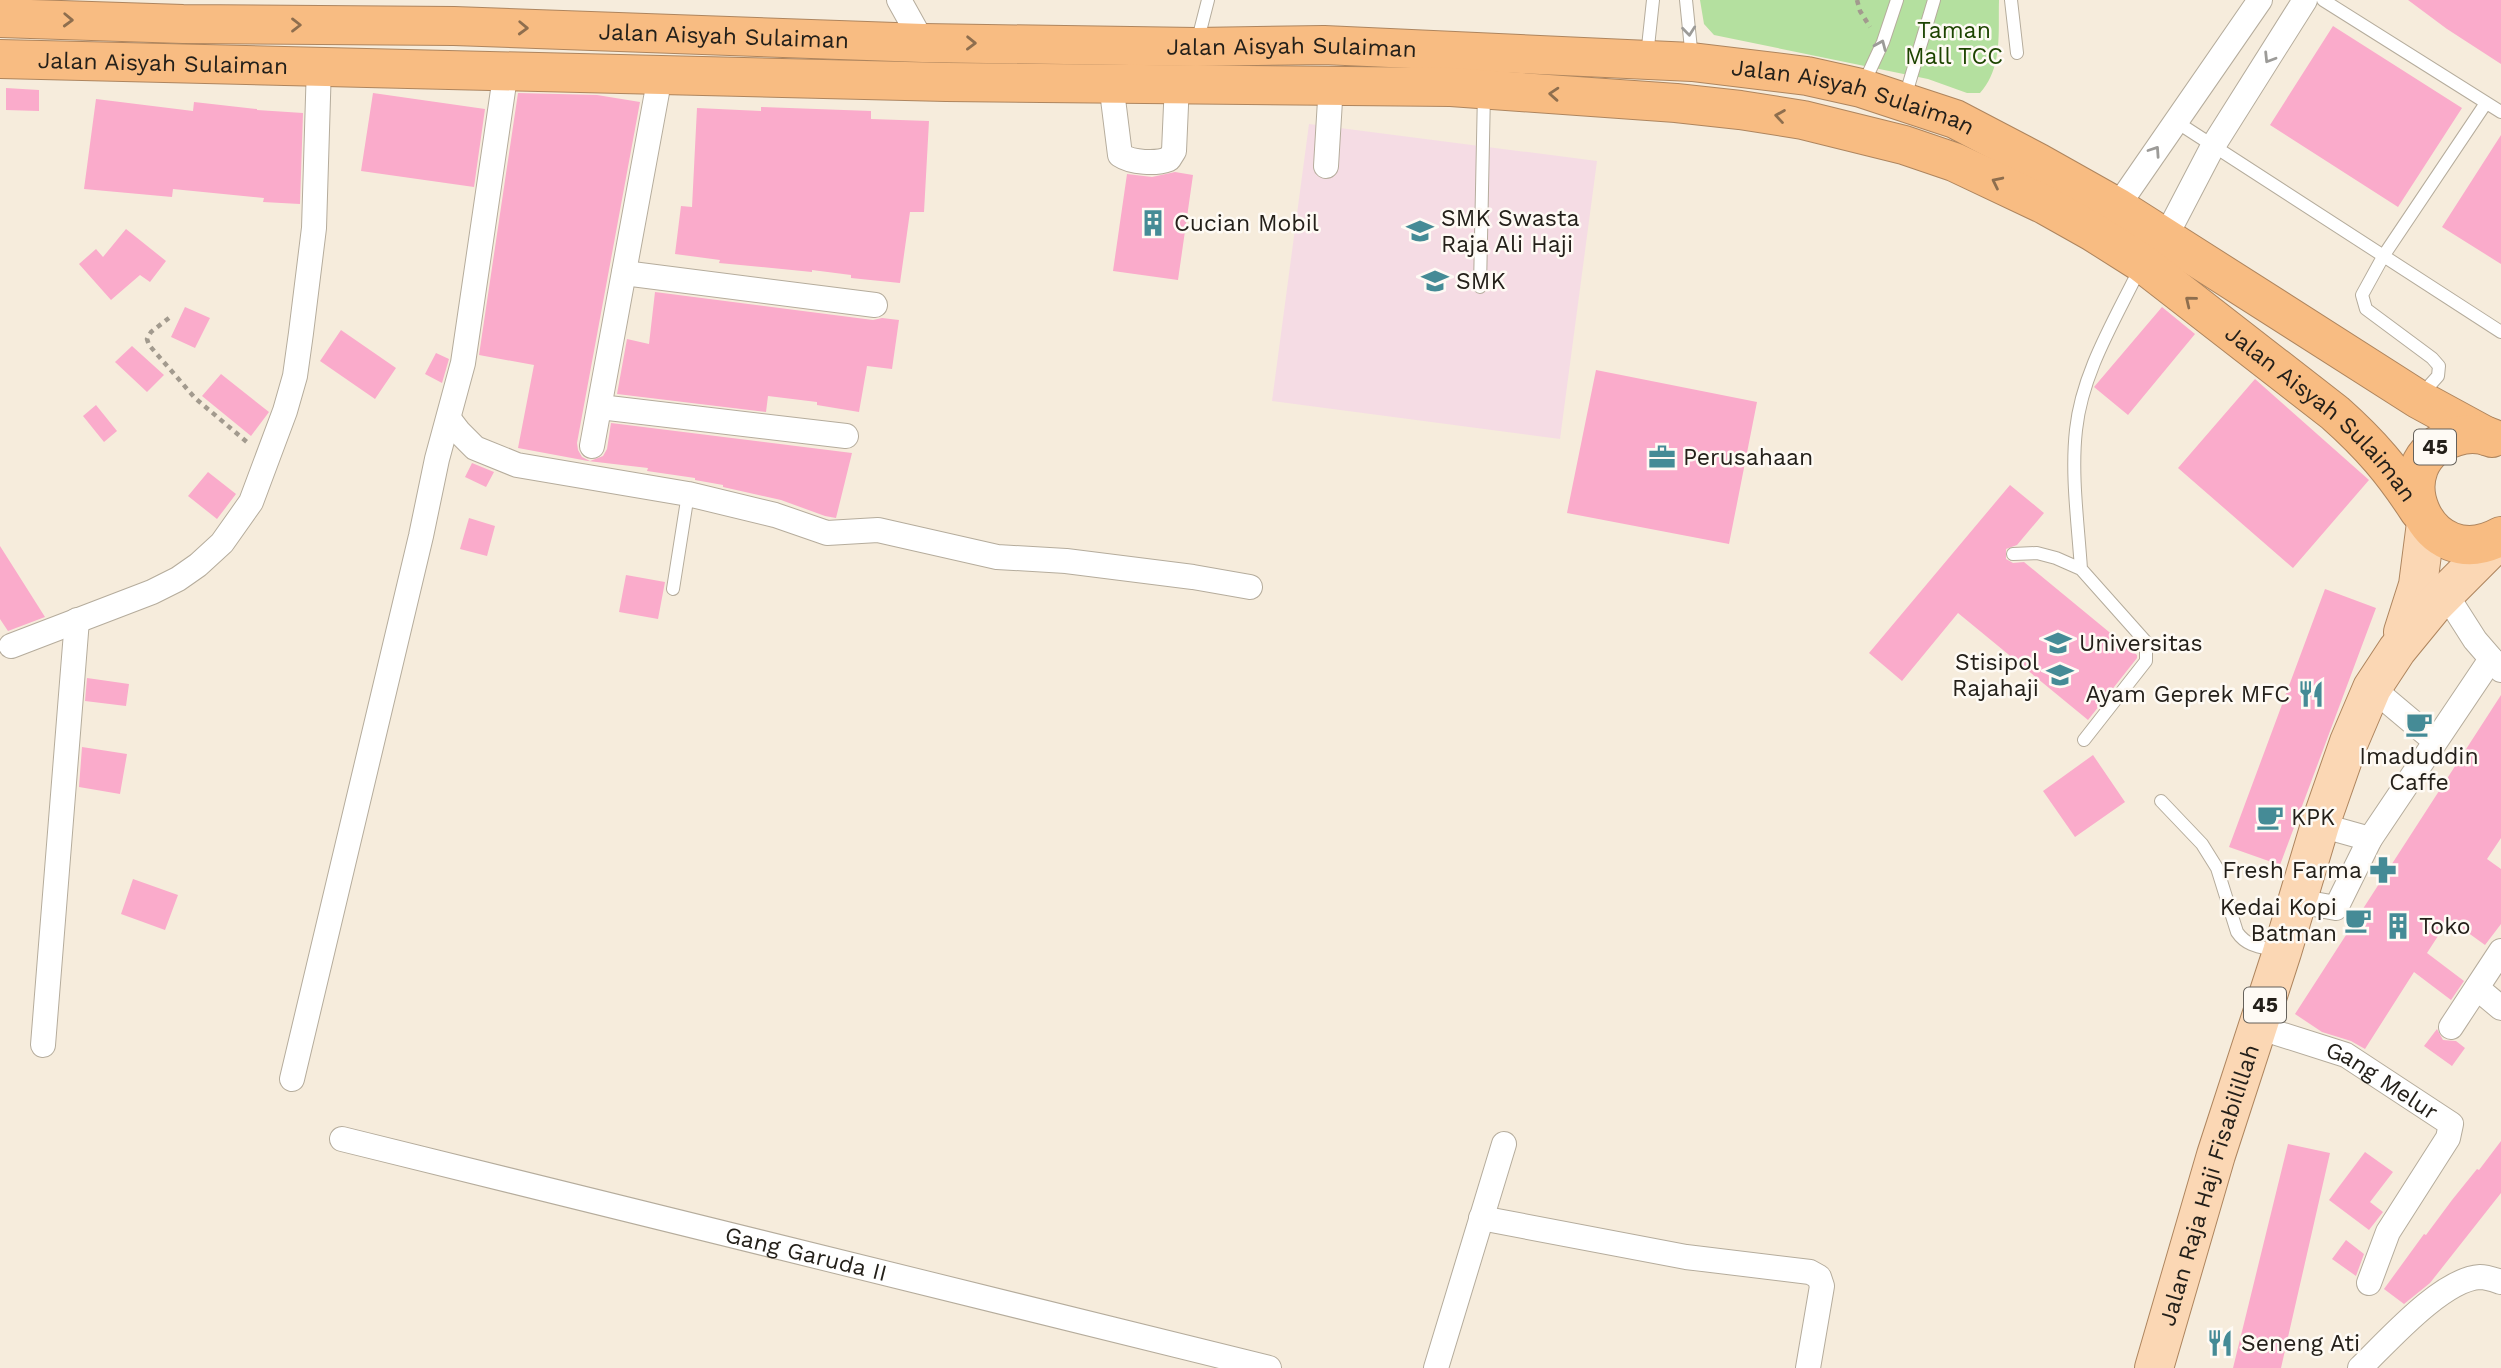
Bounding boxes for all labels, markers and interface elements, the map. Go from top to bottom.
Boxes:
one-way arrow [63,13,74,28]
one-way arrow [291,17,301,33]
park label: Taman Mall TCC [1905,17,2003,70]
street label: Jalan Aisyah Sulaiman [598,18,849,54]
one-way arrow [518,21,529,36]
one-way arrow [1681,26,1696,37]
street label: Jalan Aisyah Sulaiman [1166,32,1417,63]
one-way arrow [966,36,977,51]
one-way arrow [1873,40,1887,52]
street label: Jalan Aisyah Sulaiman [37,47,289,80]
one-way arrow [2264,50,2277,63]
street label: Jalan Aisyah Sulaiman [1730,54,1979,141]
one-way arrow [1548,86,1559,101]
one-way arrow [1774,109,1786,124]
one-way arrow [2147,146,2159,159]
one-way arrow [1992,176,2004,190]
place label: SMK Swasta Raja Ali Haji [1441,205,1580,258]
building icon: Cucian Mobil [1138,208,1168,238]
place label: Cucian Mobil [1174,210,1319,237]
school or university icon: SMK Swasta Raja Ali Haji [1405,216,1435,246]
school or university icon: SMK [1420,266,1450,296]
place label: SMK [1456,268,1505,295]
one-way arrow [2186,296,2198,309]
street label: Jalan Aisyah Sulaiman [2220,320,2422,507]
road number: 45 [2414,430,2456,464]
office icon: Perusahaan [1647,442,1677,472]
place label: Perusahaan [1683,444,1813,471]
school or university icon: Universitas [2043,628,2073,658]
place label: Universitas [2079,630,2203,657]
place label: Stisipol Rajahaji [1952,649,2039,702]
school or university icon: Stisipol Rajahaji [2045,660,2075,690]
restaurant icon: Ayam Geprek MFC [2296,679,2326,709]
place label: Ayam Geprek MFC [2085,681,2290,708]
cafe icon: Imaduddin Caffe [2404,709,2434,739]
place label: Imaduddin Caffe [2359,743,2479,796]
cafe icon: KPK [2255,802,2285,832]
place label: KPK [2291,804,2335,831]
pharmacy icon: Fresh Farma [2368,855,2398,885]
place label: Fresh Farma [2222,857,2362,884]
place label: Kedai Kopi Batman [2220,894,2337,947]
cafe icon: Kedai Kopi Batman [2343,905,2373,935]
building icon: Toko [2383,911,2413,941]
place label: Toko [2419,913,2471,940]
road number: 45 [2244,988,2286,1023]
street label: Gang Melur [2323,1037,2443,1126]
street label: Jalan Raja Haji Fisabilillah [2154,1041,2265,1329]
street label: Gang Garuda II [722,1221,890,1287]
restaurant icon: Seneng Ati [2205,1328,2235,1358]
place label: Seneng Ati [2241,1330,2360,1357]

